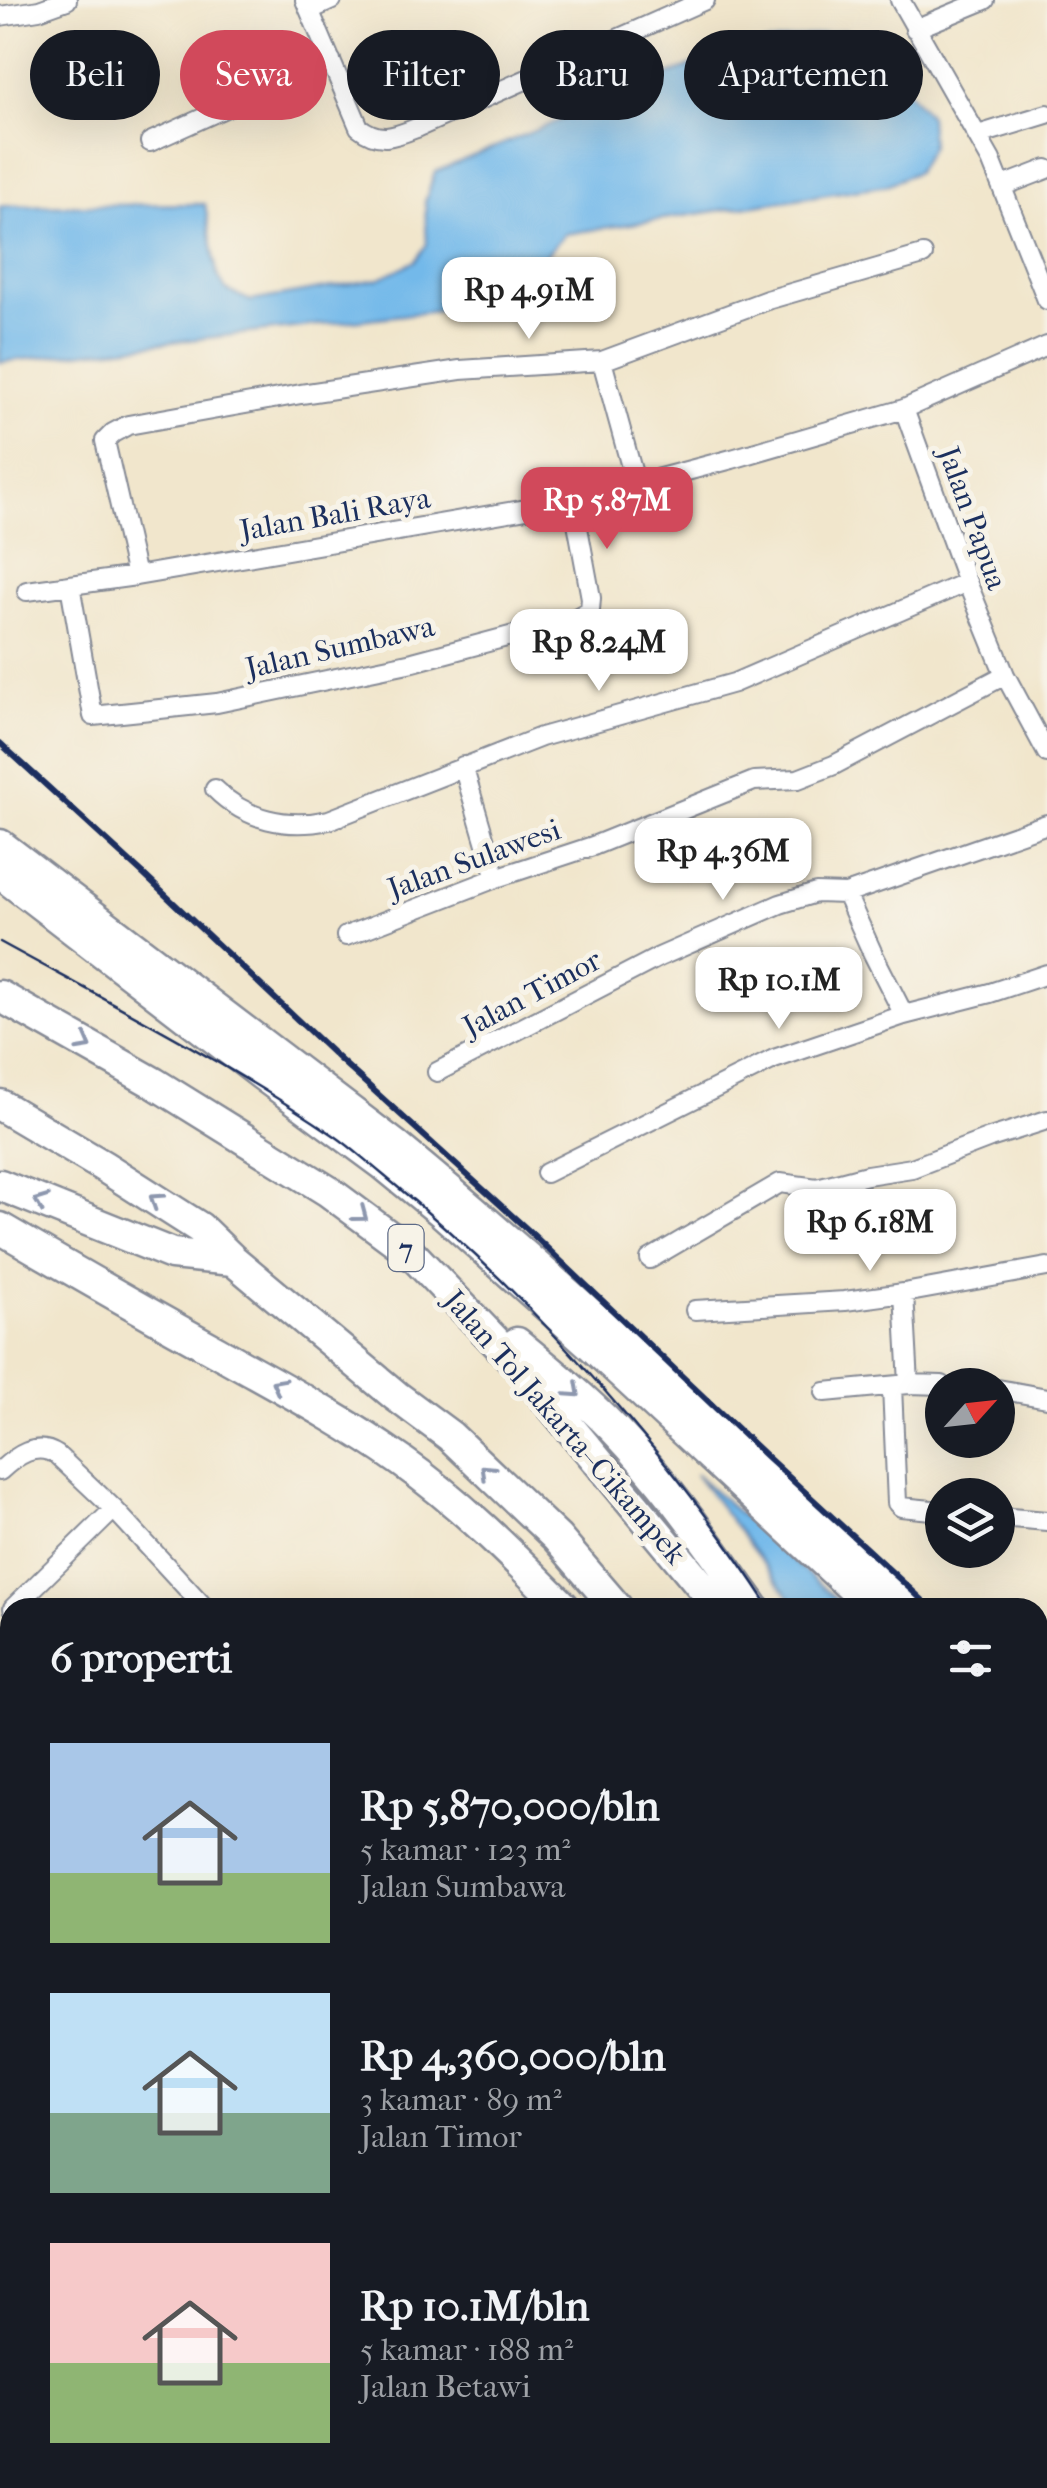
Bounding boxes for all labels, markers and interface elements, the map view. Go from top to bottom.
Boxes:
chip: Beli [30,30,160,120]
chip: Sewa [180,30,327,120]
chip: Filter [347,30,500,120]
chip: Baru [520,30,664,120]
chip: Apartemen [684,30,923,120]
pin: Rp 4.91M [426,257,632,342]
text: Rp 4.91M [464,271,594,308]
street label: Jalan Papua [930,440,1015,595]
pin: Rp 5.87M [504,467,710,552]
street label: Jalan Bali Raya [235,480,434,549]
text: Rp 5.87M [543,481,671,518]
street label: Jalan Sumbawa [240,609,439,687]
pin: Rp 8.24M [496,609,702,694]
text: Rp 8.24M [532,623,666,660]
street label: Jalan Sulawesi [381,812,565,908]
pin: Rp 4.36M [620,818,826,903]
text: Rp 4.36M [656,832,790,869]
street label: Jalan Timor [455,942,608,1045]
pin: Rp 10.1M [676,947,882,1032]
text: Rp 10.1M [717,961,841,998]
one-way arrow [74,1031,92,1051]
pin: Rp 6.18M [767,1189,973,1274]
one-way arrow [33,1194,50,1214]
one-way arrow [149,1194,167,1213]
one-way arrow [350,1203,368,1221]
text: Rp 6.18M [806,1203,934,1240]
road number: 7 [388,1225,424,1271]
street label: Jalan Tol Jakarta–Cikampek [435,1282,693,1572]
north arrow [925,1368,1015,1458]
map controls [925,1368,1015,1568]
one-way arrow [270,1377,288,1397]
one-way arrow [562,1379,581,1397]
one-way arrow [480,1465,498,1483]
button: layers [925,1478,1015,1568]
icon: filters [943,1631,998,1686]
text: 6 properti [50,1634,232,1683]
text: Rp 5,870,000/bln [360,1782,660,1831]
icon: home [130,1783,250,1903]
text: 5 kamar · 123 m² [360,1831,571,1868]
text: Jalan Sumbawa [360,1868,565,1905]
text: Rp 4,360,000/bln [360,2032,666,2081]
icon: home [130,2033,250,2153]
text: 3 kamar · 89 m² [360,2081,562,2118]
text: Jalan Timor [360,2118,522,2155]
text: Rp 10.1M/bln [360,2282,590,2331]
icon: home [130,2283,250,2403]
text: 5 kamar · 188 m² [360,2331,573,2368]
text: Jalan Betawi [360,2368,531,2405]

